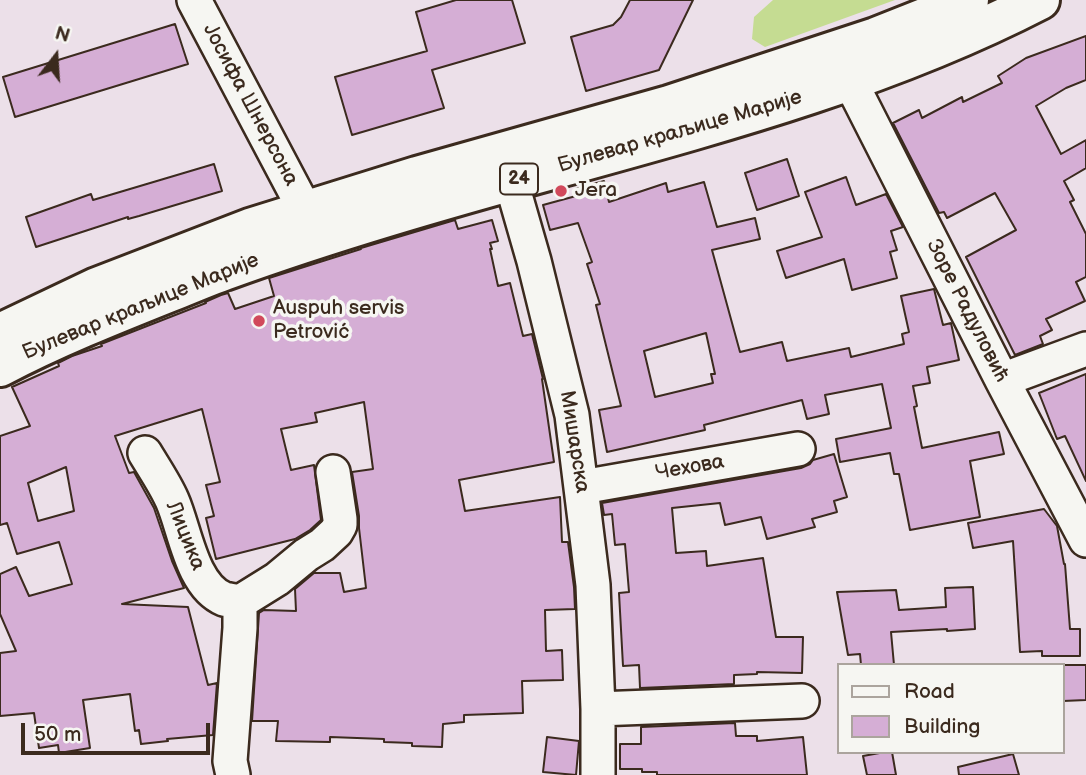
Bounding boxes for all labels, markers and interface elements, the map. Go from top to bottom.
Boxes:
street label: Јосифа Шнерсона [197,20,303,190]
north arrow [21,21,91,91]
text: N [52,22,72,49]
street label: Булевар краљице Марије [555,85,805,179]
road number: 24 [500,164,538,195]
place label: Jera [575,178,617,204]
marker: Jera [553,183,569,199]
street label: Зоре Радуловић [920,235,1014,387]
street label: Булевар краљице Марије [19,248,263,366]
place label: Auspuh servis Petrović [273,296,404,346]
marker: Auspuh servis Petrović [251,313,267,329]
street label: Мишарска [553,389,595,495]
street label: Чехова [654,450,726,486]
street label: Лицика [160,498,210,574]
legend [838,663,1065,754]
text: Road [904,679,955,704]
scale bar [24,708,214,752]
text: Building [904,714,980,739]
text: 50 m [34,722,81,747]

